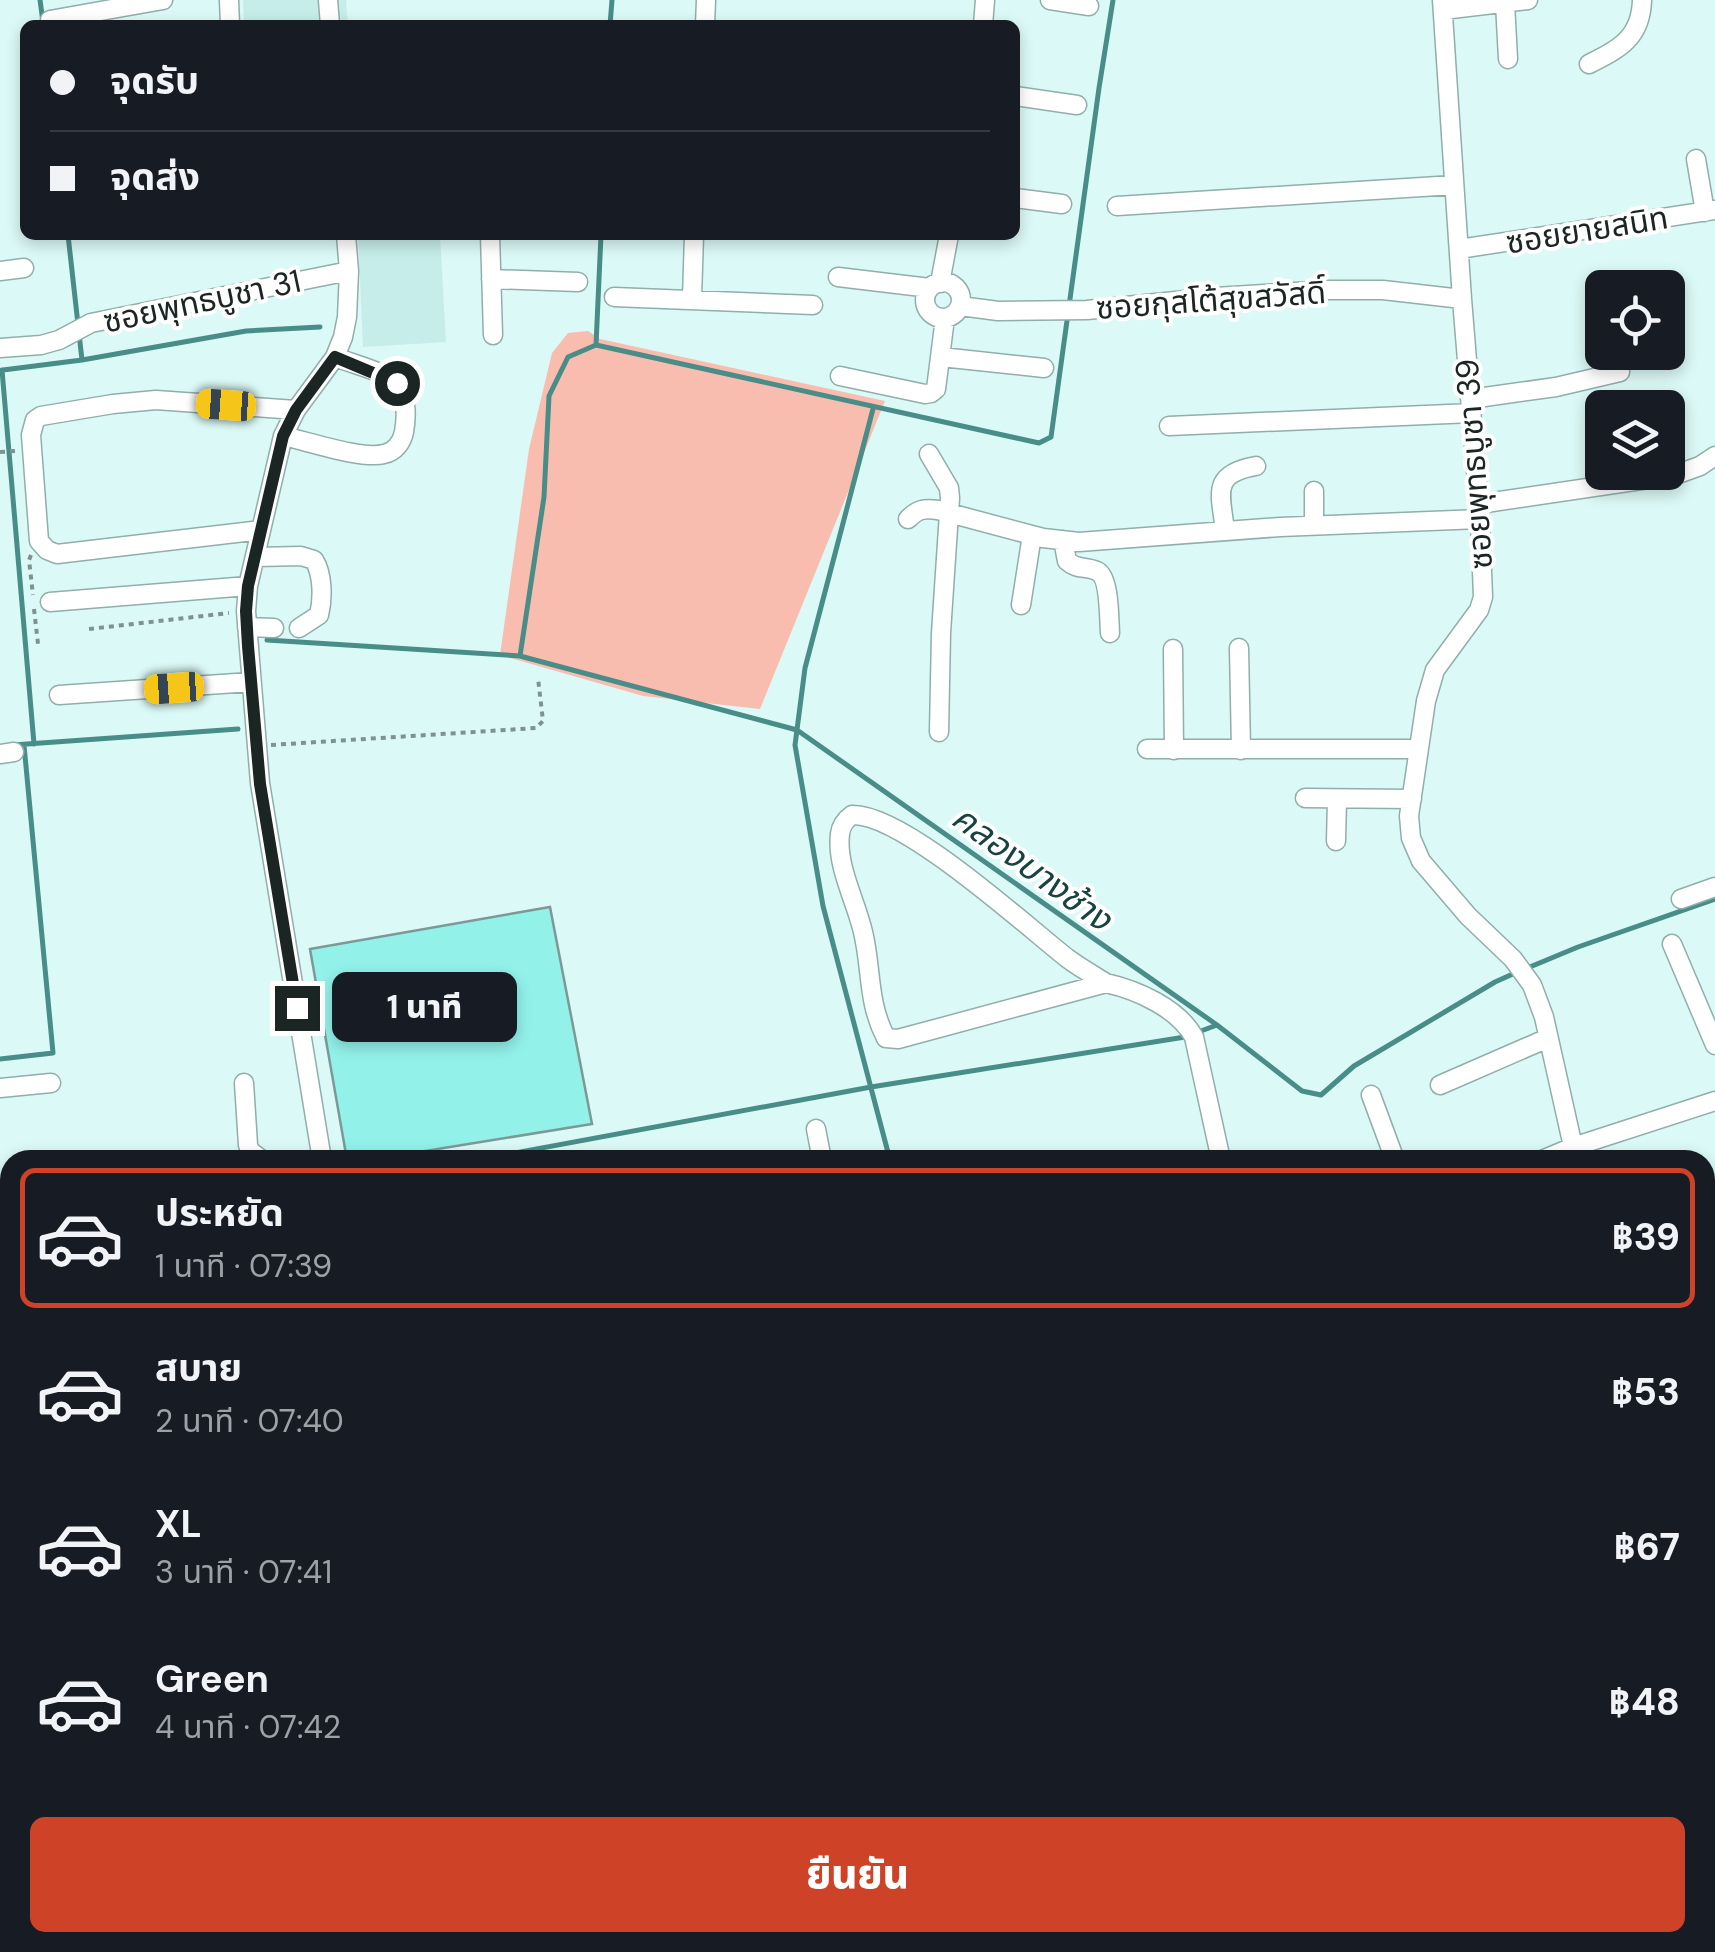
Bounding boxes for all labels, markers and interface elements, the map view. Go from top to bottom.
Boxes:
text: จุดรับ [110,56,199,106]
text: จุดส่ง [110,152,200,202]
street label: ซอยยายสนิท [1503,196,1671,264]
street label: ซอยพุทธบูชา 31 [99,260,305,342]
map controls [1585,270,1685,490]
button: locate [1585,270,1685,370]
street label: ซอยกุสโต้สุขสวัสดิ์ [1095,271,1327,329]
street label: ซอยพุทธบูชา 39 [1446,357,1502,571]
route start [375,361,420,406]
car [195,388,257,422]
button: layers [1585,390,1685,490]
car [143,671,205,705]
water label: คลองบางช้าง [943,795,1123,943]
callout: 1 นาที [332,973,517,1043]
route end [275,986,320,1031]
text: 1 นาที [387,986,462,1028]
text: ประหยัด [155,1188,284,1238]
icon: car [35,1193,125,1283]
text: ฿39 [1612,1212,1680,1262]
text: 1 นาที · 07:39 [155,1245,332,1287]
text: สบาย [155,1343,242,1393]
icon: car [35,1348,125,1438]
text: ฿53 [1611,1367,1680,1417]
text: 2 นาที · 07:40 [155,1400,344,1442]
text: XL [155,1499,202,1549]
icon: car [35,1503,125,1593]
text: ฿67 [1614,1522,1680,1572]
text: 3 นาที · 07:41 [155,1551,332,1593]
text: Green [155,1654,269,1704]
icon: car [35,1658,125,1748]
text: ฿48 [1609,1677,1680,1727]
text: 4 นาที · 07:42 [155,1706,341,1748]
button: ยืนยัน [30,1817,1685,1932]

